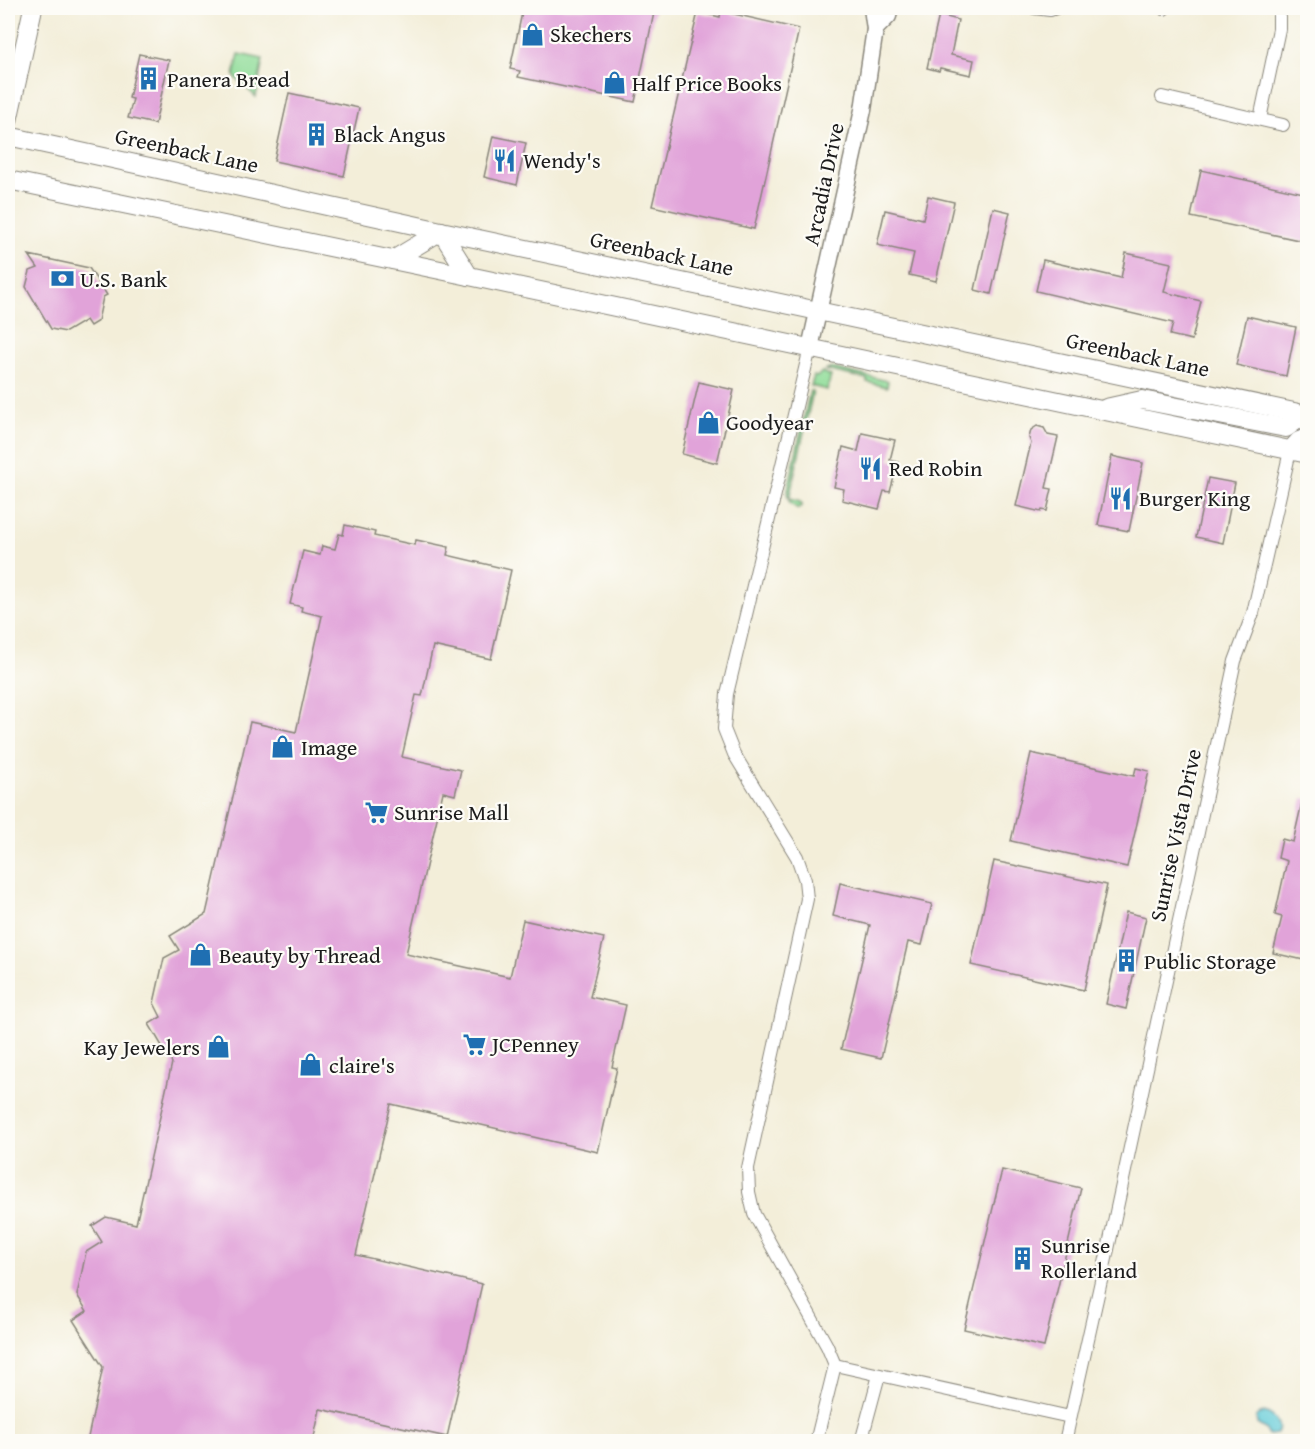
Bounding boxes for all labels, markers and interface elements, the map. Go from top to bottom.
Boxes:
place label: Skechers [550,18,632,50]
shop icon: Skechers [519,21,545,47]
place label: Panera Bread [167,63,290,95]
building icon: Panera Bread [136,66,162,92]
place label: Half Price Books [632,67,782,99]
shop icon: Half Price Books [601,70,627,96]
place label: Black Angus [334,118,446,150]
street label: Greenback Lane [112,119,262,181]
street label: Arcadia Drive [794,120,852,248]
building icon: Black Angus [303,121,329,147]
place label: Wendy's [523,144,601,176]
restaurant icon: Wendy's [492,147,518,173]
street label: Greenback Lane [587,222,737,284]
place label: U.S. Bank [80,263,168,295]
bank icon: U.S. Bank [49,266,75,292]
street label: Greenback Lane [1063,323,1213,385]
place label: Goodyear [726,406,813,438]
shop icon: Goodyear [695,409,721,435]
place label: Red Robin [889,452,983,484]
restaurant icon: Red Robin [858,455,884,481]
place label: Burger King [1139,482,1250,514]
restaurant icon: Burger King [1108,485,1134,511]
place label: Image [301,731,357,763]
shop icon: Image [270,734,296,760]
street label: Sunrise Vista Drive [1141,746,1209,924]
place label: Sunrise Mall [394,796,509,828]
supermarket icon: Sunrise Mall [363,799,389,825]
place label: Beauty by Thread [219,939,381,971]
shop icon: Beauty by Thread [188,942,214,968]
place label: Public Storage [1144,945,1276,977]
building icon: Public Storage [1113,948,1139,974]
place label: JCPenney [489,1028,579,1060]
place label: Kay Jewelers [84,1031,200,1063]
supermarket icon: JCPenney [461,1031,487,1057]
shop icon: Kay Jewelers [205,1034,231,1060]
place label: claire's [329,1049,395,1081]
shop icon: claire's [298,1052,324,1078]
place label: Sunrise Rollerland [1041,1229,1138,1286]
building icon: Sunrise Rollerland [1010,1245,1036,1271]

